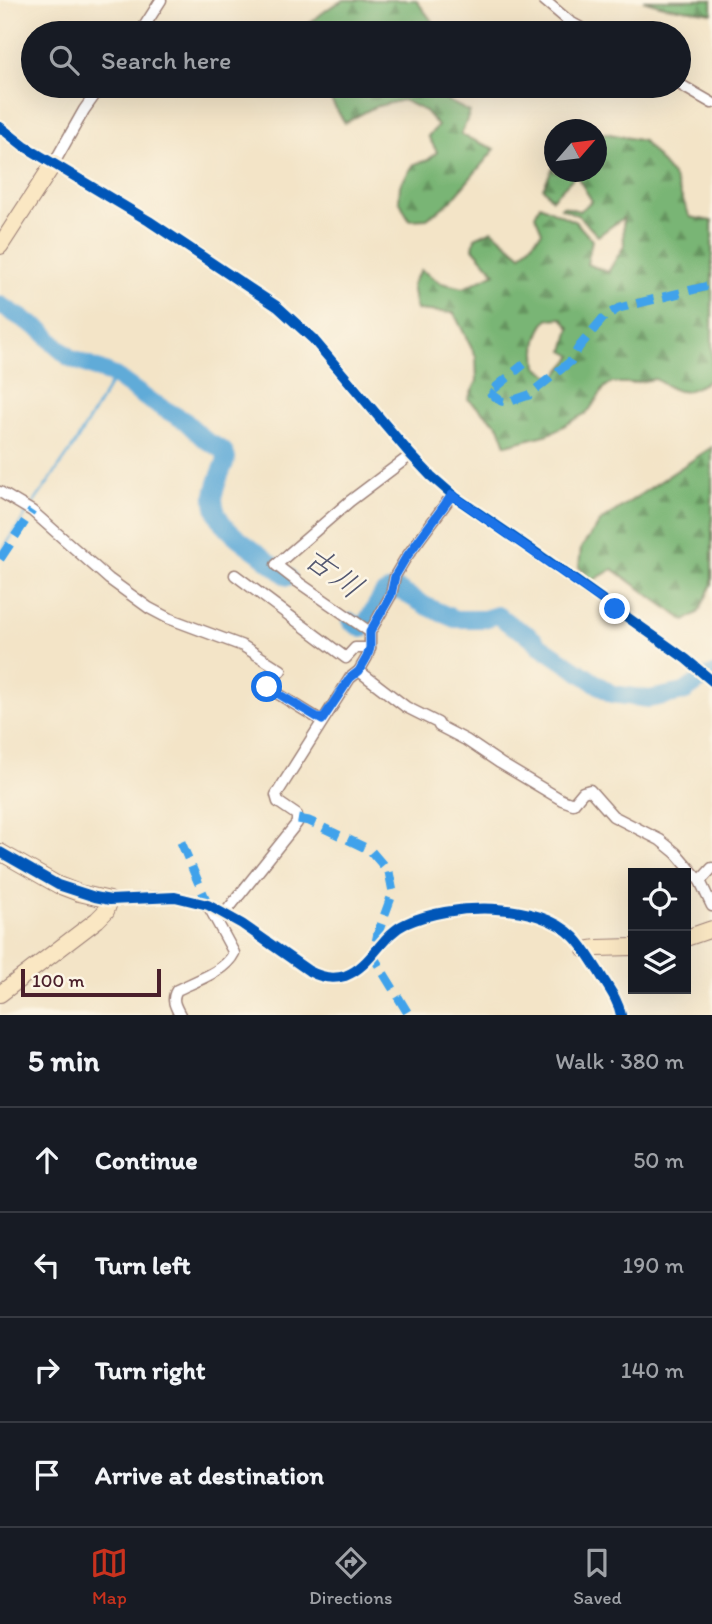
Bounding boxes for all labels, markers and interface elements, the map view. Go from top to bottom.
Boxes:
search box [21,21,691,98]
icon: search [45,41,83,79]
text: Search here [101,44,231,76]
north arrow [544,119,607,182]
water label: 古川 [297,538,371,606]
route end [599,593,630,624]
route start [251,671,282,702]
map controls [628,868,691,994]
button: locate [628,868,691,931]
button: layers [628,931,691,994]
scale bar [21,966,161,998]
text: 100 m [32,969,84,992]
text: 5 min [28,1042,99,1079]
text: Walk · 380 m [555,1047,684,1075]
icon: ahead [28,1141,66,1179]
text: Continue [95,1144,198,1176]
text: 50 m [633,1146,684,1174]
icon: left [28,1246,66,1284]
text: Turn left [95,1249,191,1281]
text: 190 m [623,1251,684,1279]
icon: right [28,1351,66,1389]
text: Turn right [95,1354,206,1386]
text: 140 m [621,1356,684,1384]
icon: arrive [28,1456,66,1494]
text: Arrive at destination [95,1459,324,1491]
tab: Map [90,1544,128,1609]
tab: Directions [309,1544,393,1609]
tab: Saved [573,1544,622,1609]

